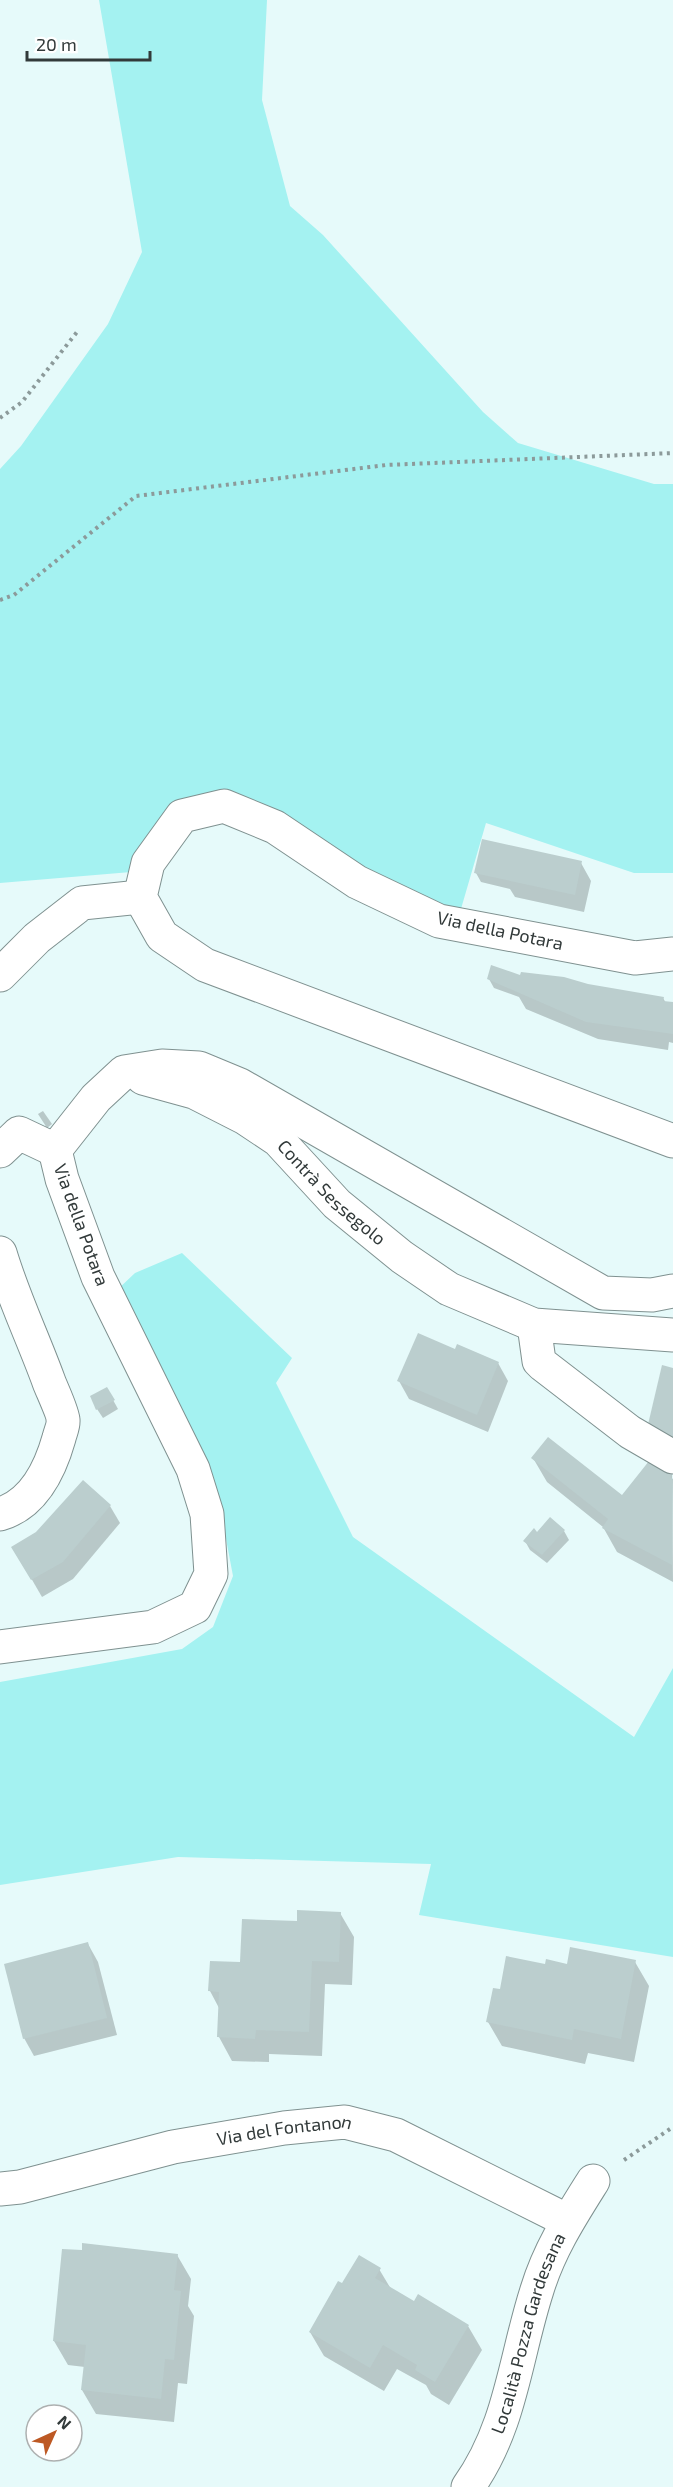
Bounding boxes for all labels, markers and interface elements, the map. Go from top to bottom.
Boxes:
scale bar [27,24,150,62]
text: 20 m [36,33,77,55]
street label: Via della Potara [435,906,565,954]
street label: Contrà Sessegolo [273,1135,391,1249]
street label: Via della Potara [50,1161,114,1289]
street label: Via del Fontanon [215,2110,355,2149]
street label: Località Pozza Gardesana [486,2229,570,2437]
north arrow [24,2403,84,2463]
text: N [54,2411,76,2433]

